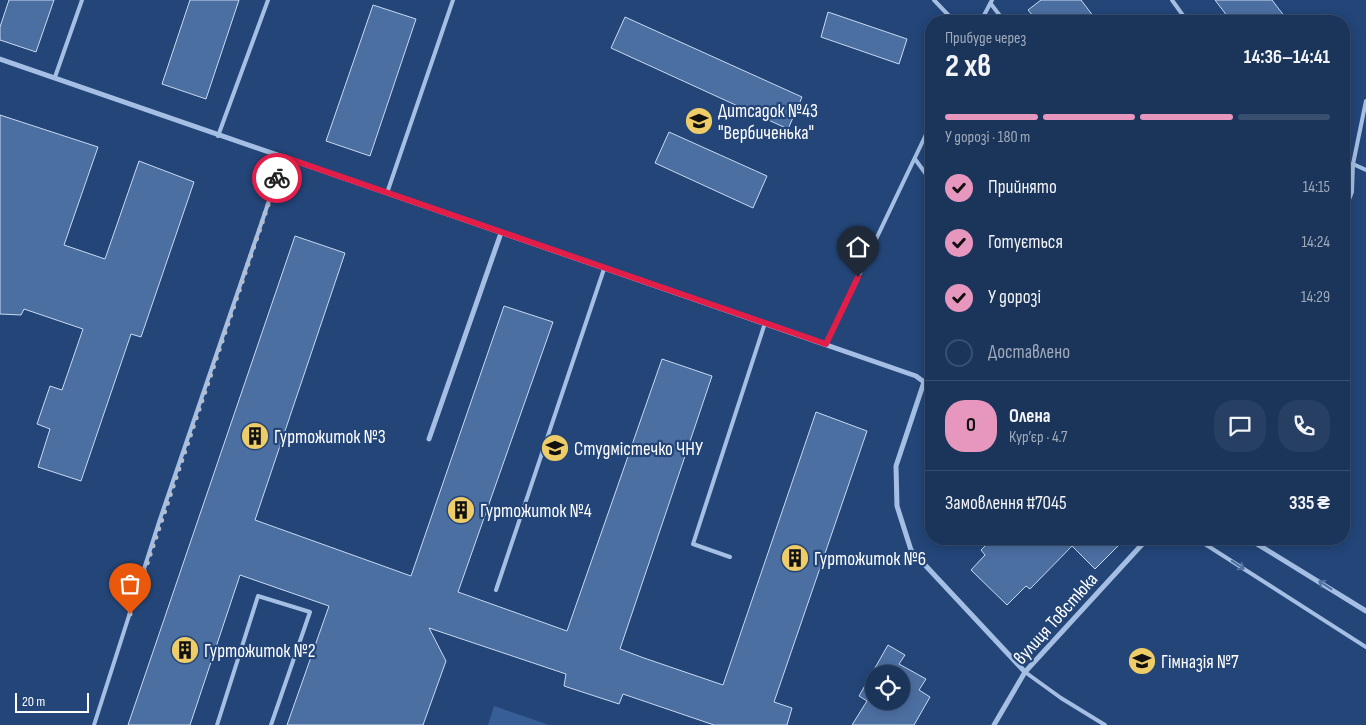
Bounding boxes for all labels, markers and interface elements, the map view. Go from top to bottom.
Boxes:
text: Прибуде через [945,29,1026,48]
text: 14:36–14:41 [1244,46,1330,69]
text: 2 хв [945,47,991,86]
place label: Дитсадок №43 "Вербиченька" [718,100,818,145]
school or university icon: Дитсадок №43 "Вербиченька" [684,106,714,136]
text: У дорозі · 180 m [945,128,1030,147]
courier [252,153,302,203]
icon: bike [263,164,291,192]
icon: check [945,174,973,202]
text: Прийнято [988,176,1057,199]
text: 14:15 [1303,178,1330,197]
pin [837,226,879,277]
icon: check [945,229,973,257]
text: Готується [988,231,1063,254]
icon: home [844,233,872,261]
text: 14:24 [1302,233,1330,252]
icon: check [945,284,973,312]
text: У дорозі [988,286,1041,309]
text: 14:29 [1301,288,1330,307]
text: Доставлено [988,341,1070,364]
button: chat [1214,400,1266,452]
button: phone [1278,400,1330,452]
text: Олена [1009,405,1051,428]
text: О [966,414,976,437]
building icon: Гуртожиток №3 [240,421,270,451]
place label: Гуртожиток №3 [274,426,386,449]
text: Кур’єр · 4.7 [1009,428,1068,447]
school or university icon: Студмістечко ЧНУ [540,433,570,463]
place label: Студмістечко ЧНУ [574,438,703,461]
text: Замовлення #7045 [945,492,1067,515]
text: 335 ₴ [1289,492,1330,515]
building icon: Гуртожиток №4 [446,495,476,525]
place label: Гуртожиток №4 [480,500,592,523]
building icon: Гуртожиток №6 [780,543,810,573]
place label: Гуртожиток №6 [814,548,926,571]
one-way arrow [1231,560,1245,570]
pin [109,563,151,614]
street label: вулиця Товстюка [1009,569,1103,669]
icon: bag [116,570,144,598]
one-way arrow [1318,580,1332,590]
building icon: Гуртожиток №2 [170,635,200,665]
place label: Гуртожиток №2 [204,640,316,663]
school or university icon: Гімназія №7 [1127,646,1157,676]
place label: Гімназія №7 [1161,651,1239,674]
map controls [865,665,910,710]
button: locate [865,665,910,710]
scale bar [15,690,89,713]
text: 20 m [22,693,45,710]

